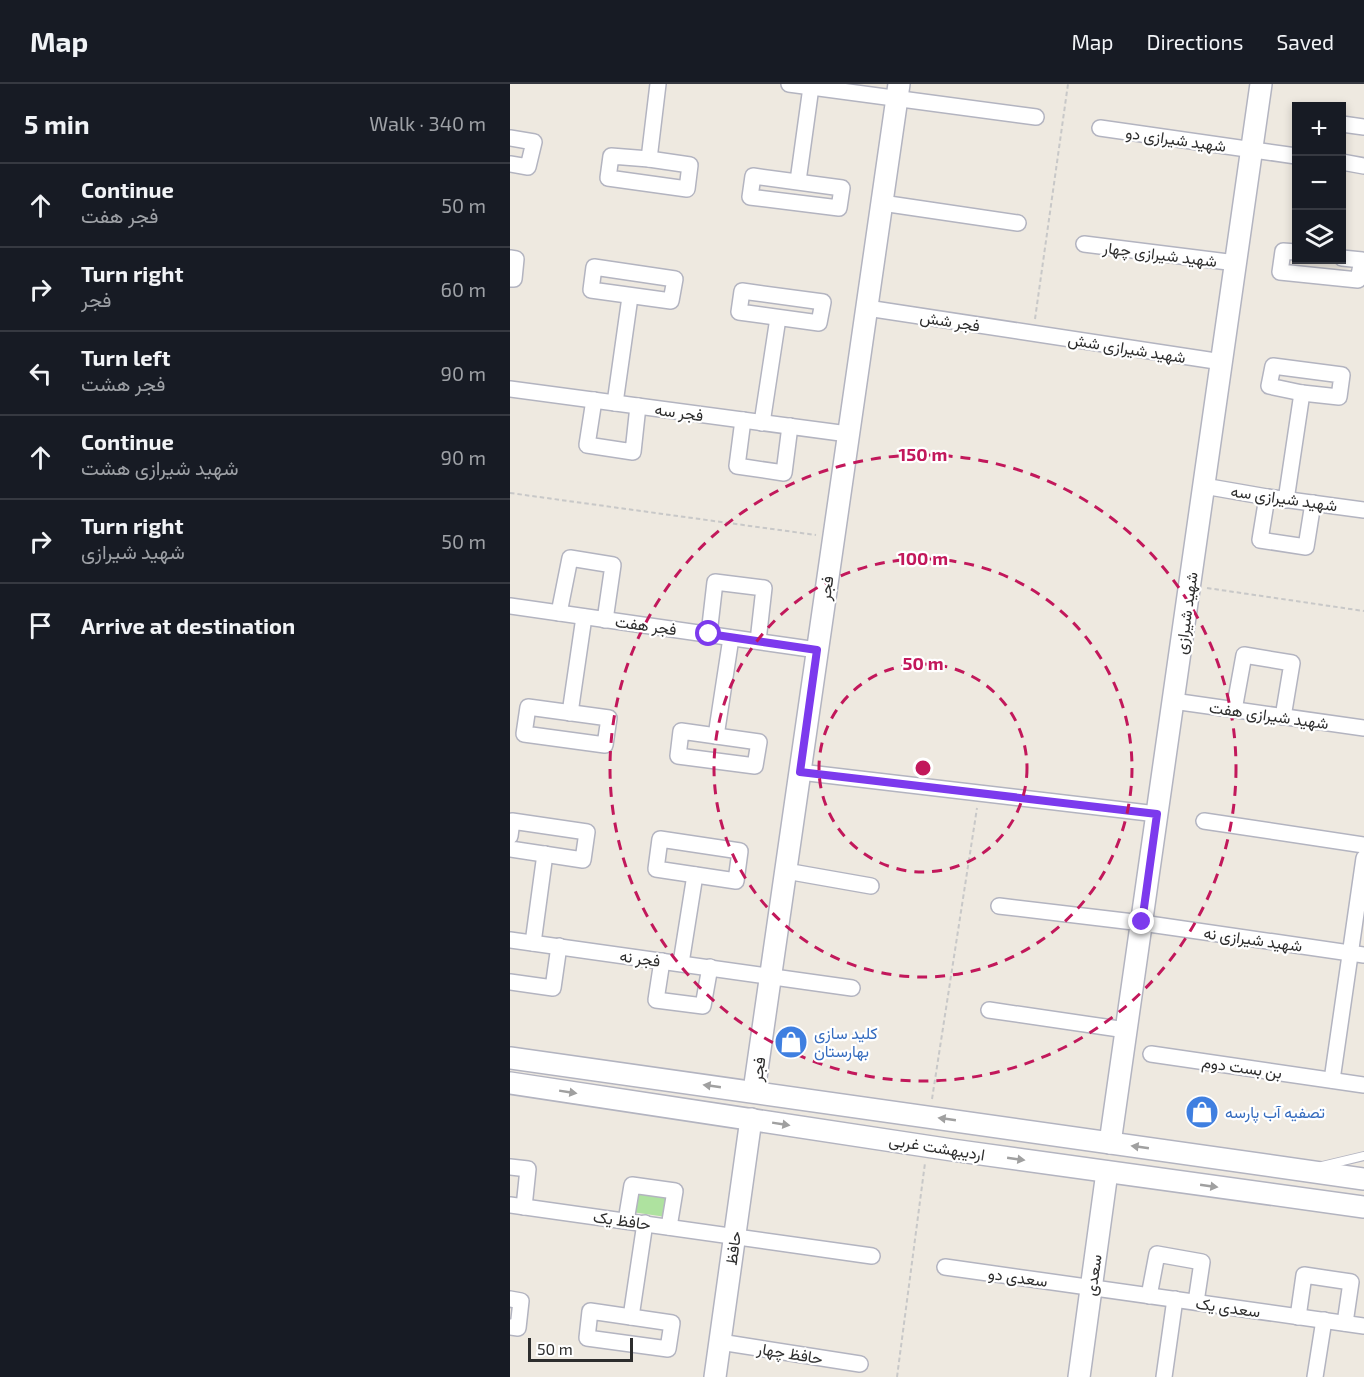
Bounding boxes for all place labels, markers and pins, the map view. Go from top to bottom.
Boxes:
centre of rings [913,758,933,778]
place label: کلید سازی بهارستان [814,1023,878,1062]
shop icon: کلید سازی بهارستان [773,1024,809,1060]
shop icon: تصفیه آب پارسه [1184,1094,1220,1130]
place label: تصفیه آب پارسه [1225,1102,1325,1124]

